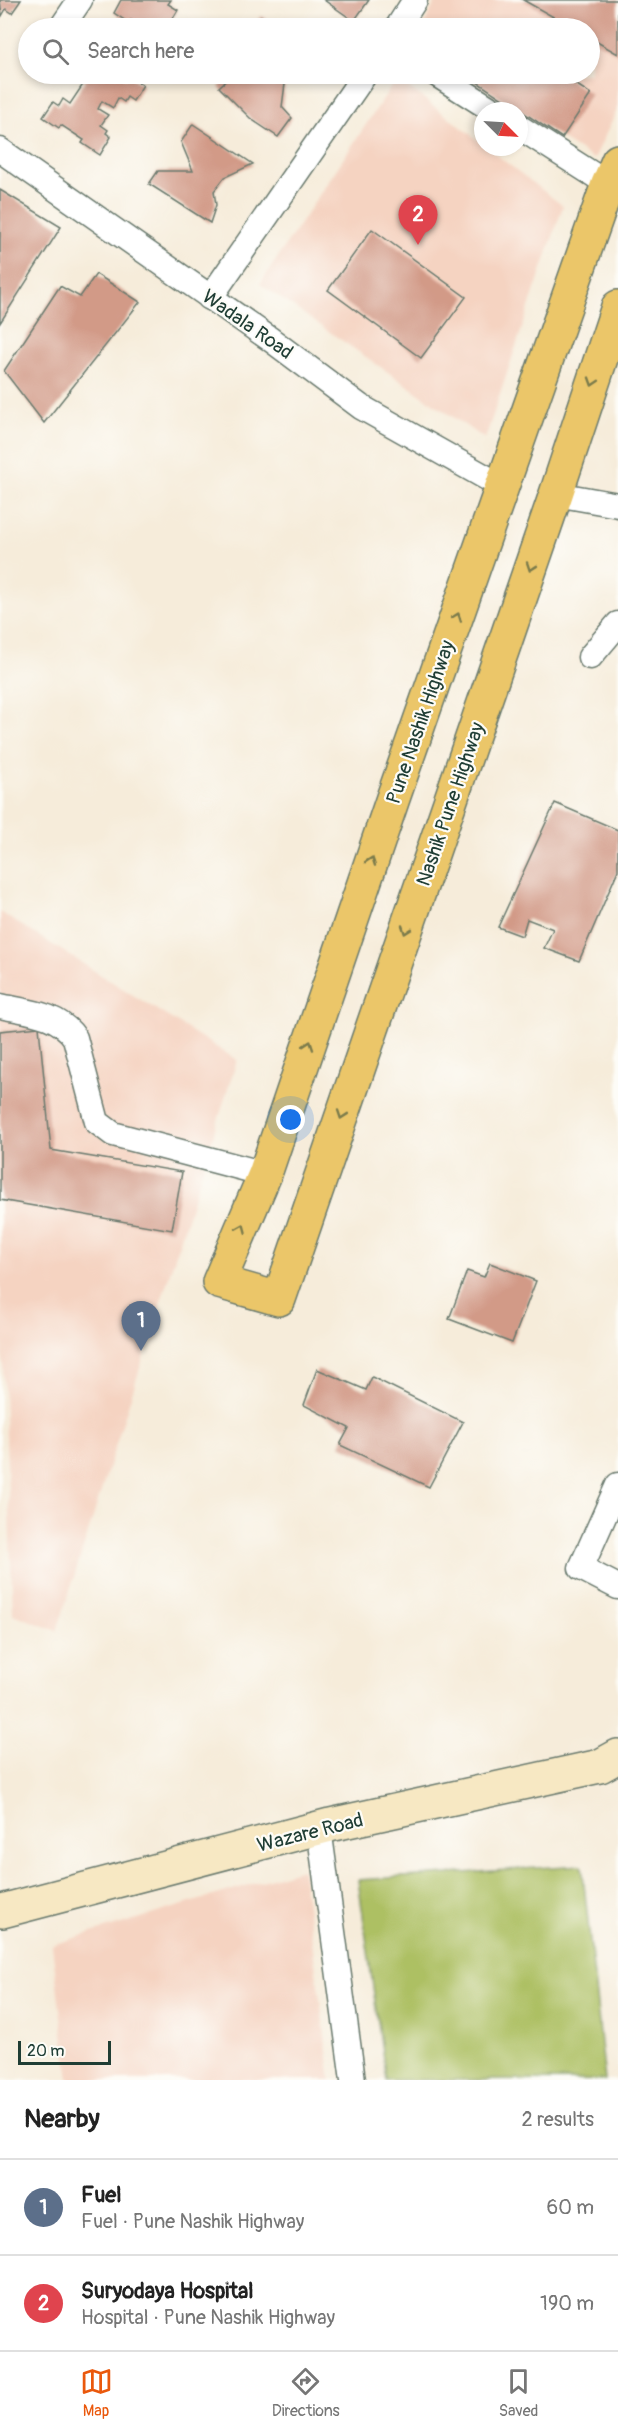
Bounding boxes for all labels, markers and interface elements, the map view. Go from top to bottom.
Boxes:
search box [18,18,600,84]
icon: search [39,35,72,68]
text: Search here [87,37,194,65]
north arrow [474,102,528,156]
pin: 2 [398,196,438,245]
street label: Wadala Road [197,284,298,365]
one-way arrow [588,376,600,387]
one-way arrow [526,561,539,572]
one-way arrow [449,612,462,623]
street label: Pune Nashik Highway [381,637,460,807]
street label: Nashik Pune Highway [411,719,490,889]
one-way arrow [364,856,377,867]
one-way arrow [401,924,413,935]
one-way arrow [301,1040,314,1051]
your location [276,1105,305,1134]
one-way arrow [337,1109,350,1120]
one-way arrow [234,1224,246,1235]
pin: 1 [122,1302,160,1351]
street label: Wazare Road [254,1807,366,1858]
scale bar [18,2038,111,2066]
text: 20 m [27,2041,65,2061]
text: Nearby [24,2103,100,2135]
text: 2 results [522,2107,594,2132]
text: Fuel [81,2181,121,2209]
text: 1 [40,2195,47,2220]
text: 60 m [547,2195,594,2220]
text: Fuel · Pune Nashik Highway [81,2209,304,2234]
text: Suryodaya Hospital [81,2277,254,2305]
text: 2 [38,2291,49,2316]
text: 190 m [540,2291,594,2316]
text: Hospital · Pune Nashik Highway [81,2305,335,2330]
tab: Map [80,2365,113,2421]
tab: Directions [272,2365,340,2421]
tab: Saved [499,2365,538,2421]

